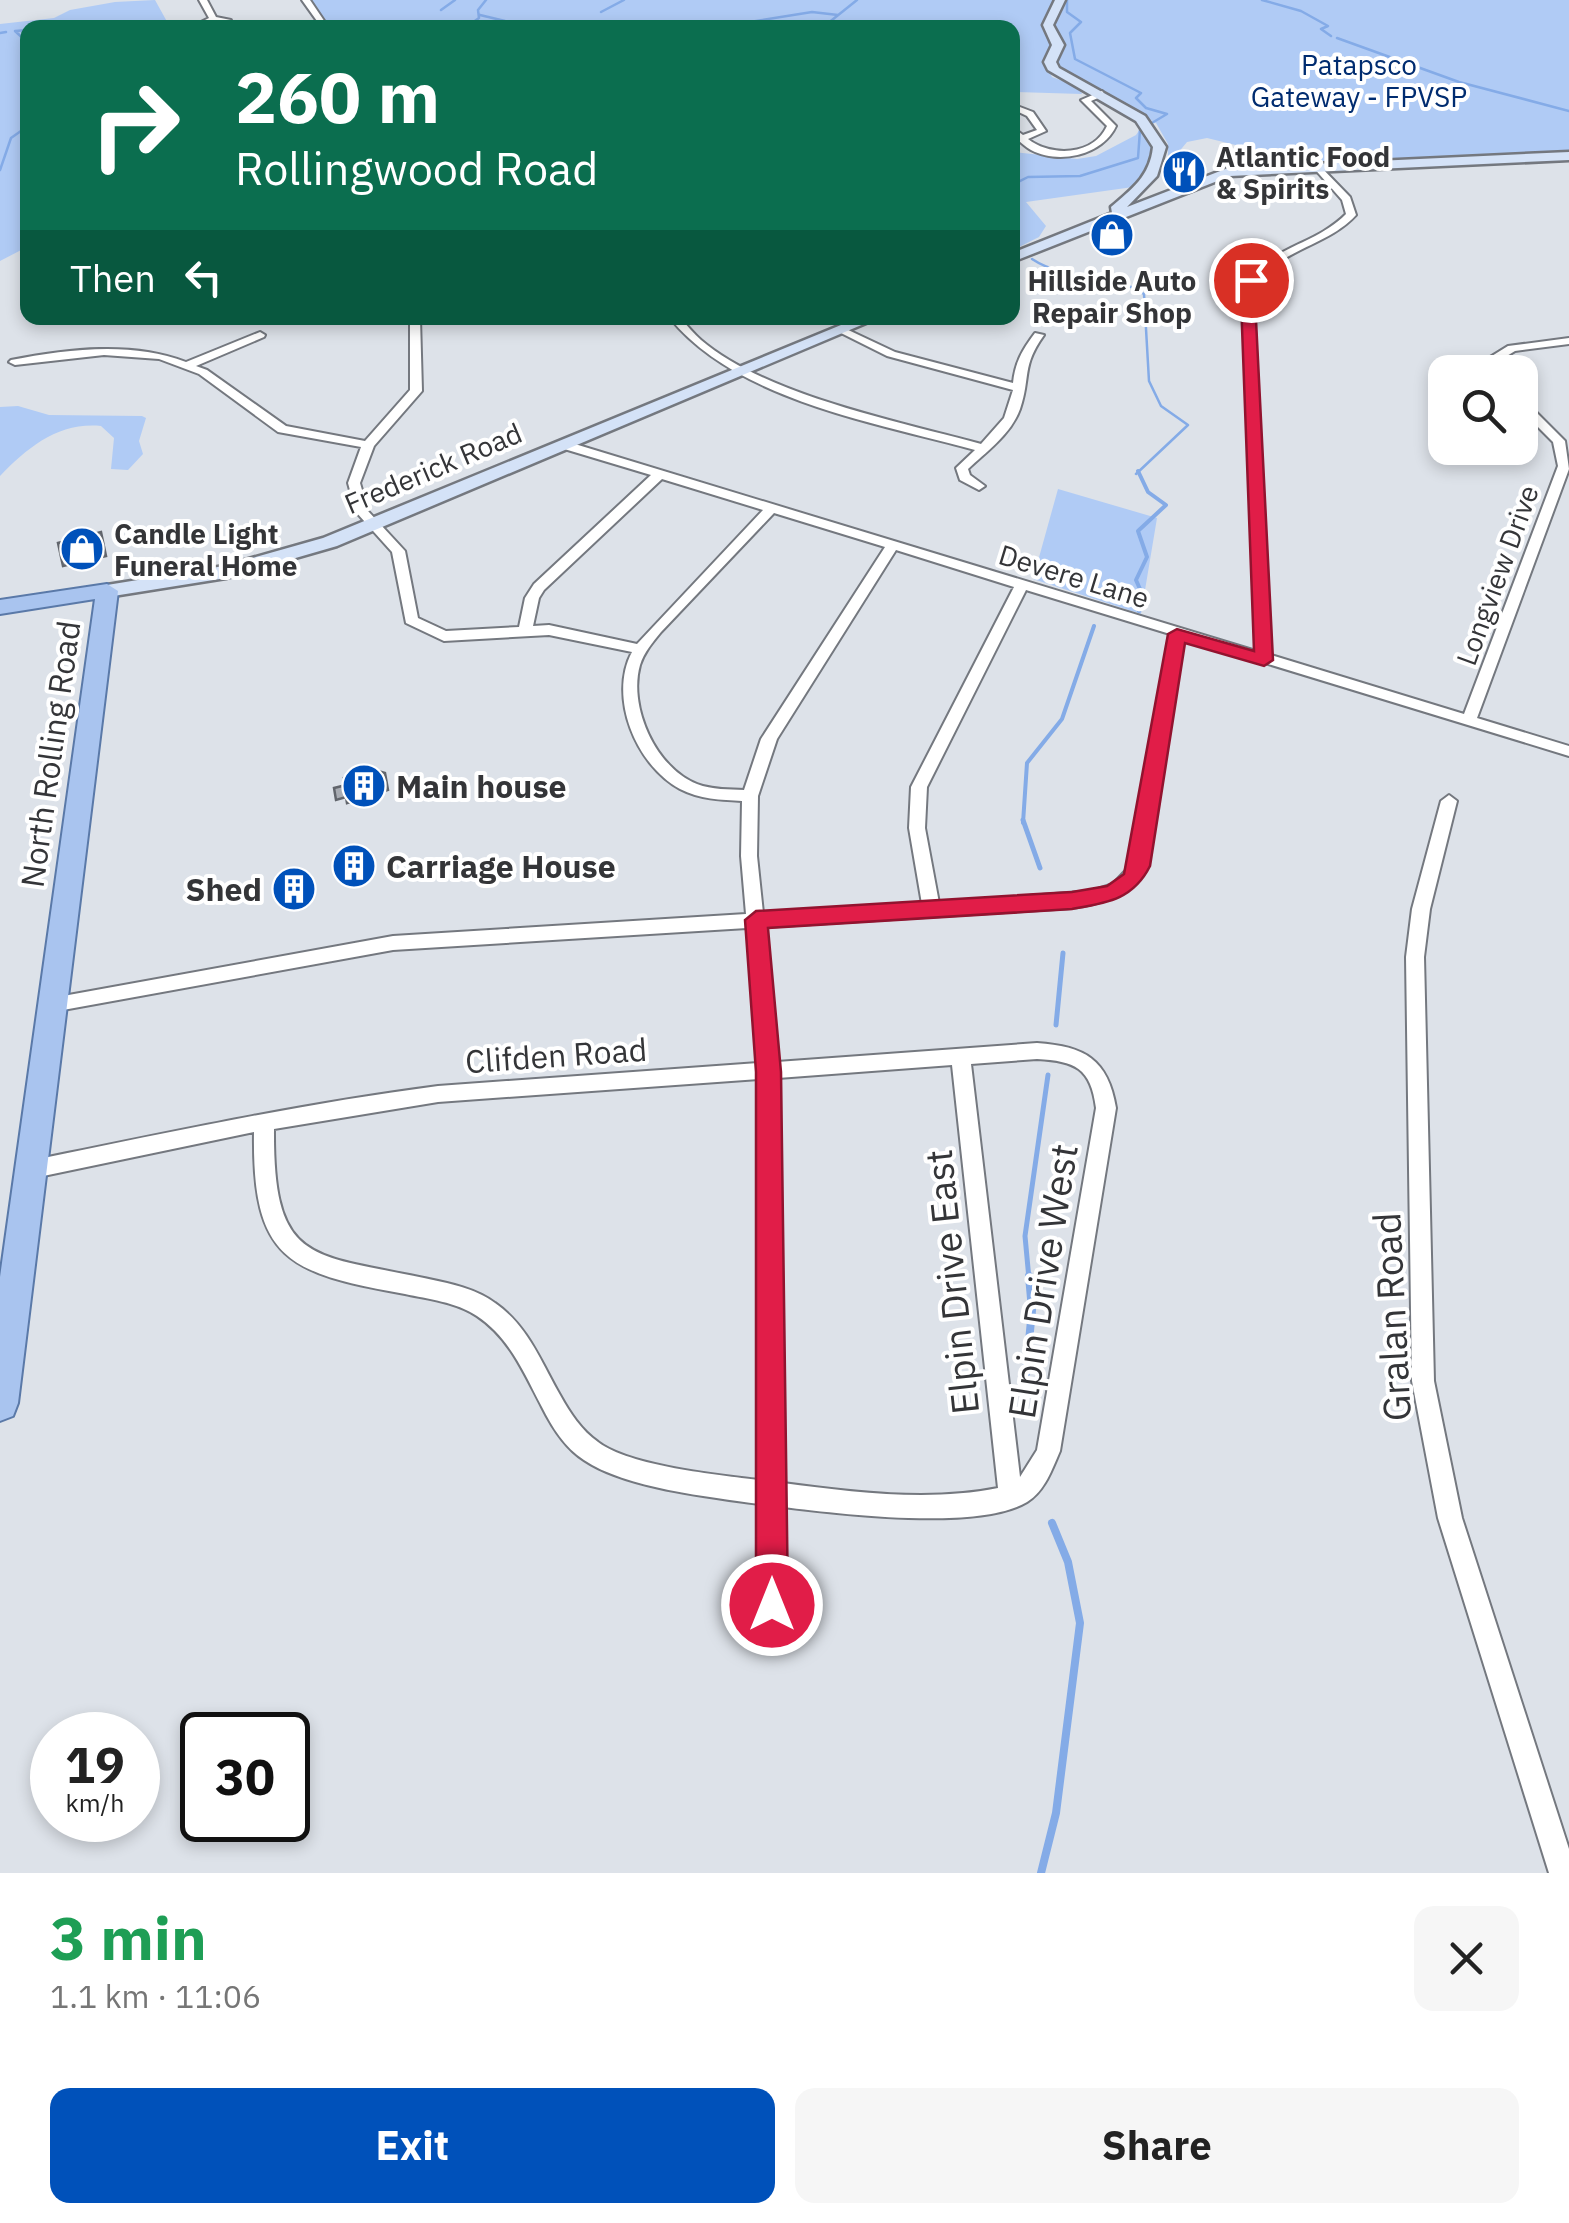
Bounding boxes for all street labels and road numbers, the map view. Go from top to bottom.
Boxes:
street label: Frederick Road [339,414,527,522]
street label: Longview Drive [1447,480,1547,670]
street label: Devere Lane [994,536,1154,616]
street label: North Rolling Road [11,618,89,890]
street label: Clifden Road [464,1028,648,1082]
street label: Elpin Drive West [996,1140,1088,1422]
street label: Elpin Drive East [913,1147,989,1417]
street label: Gralan Road [1361,1211,1421,1423]

